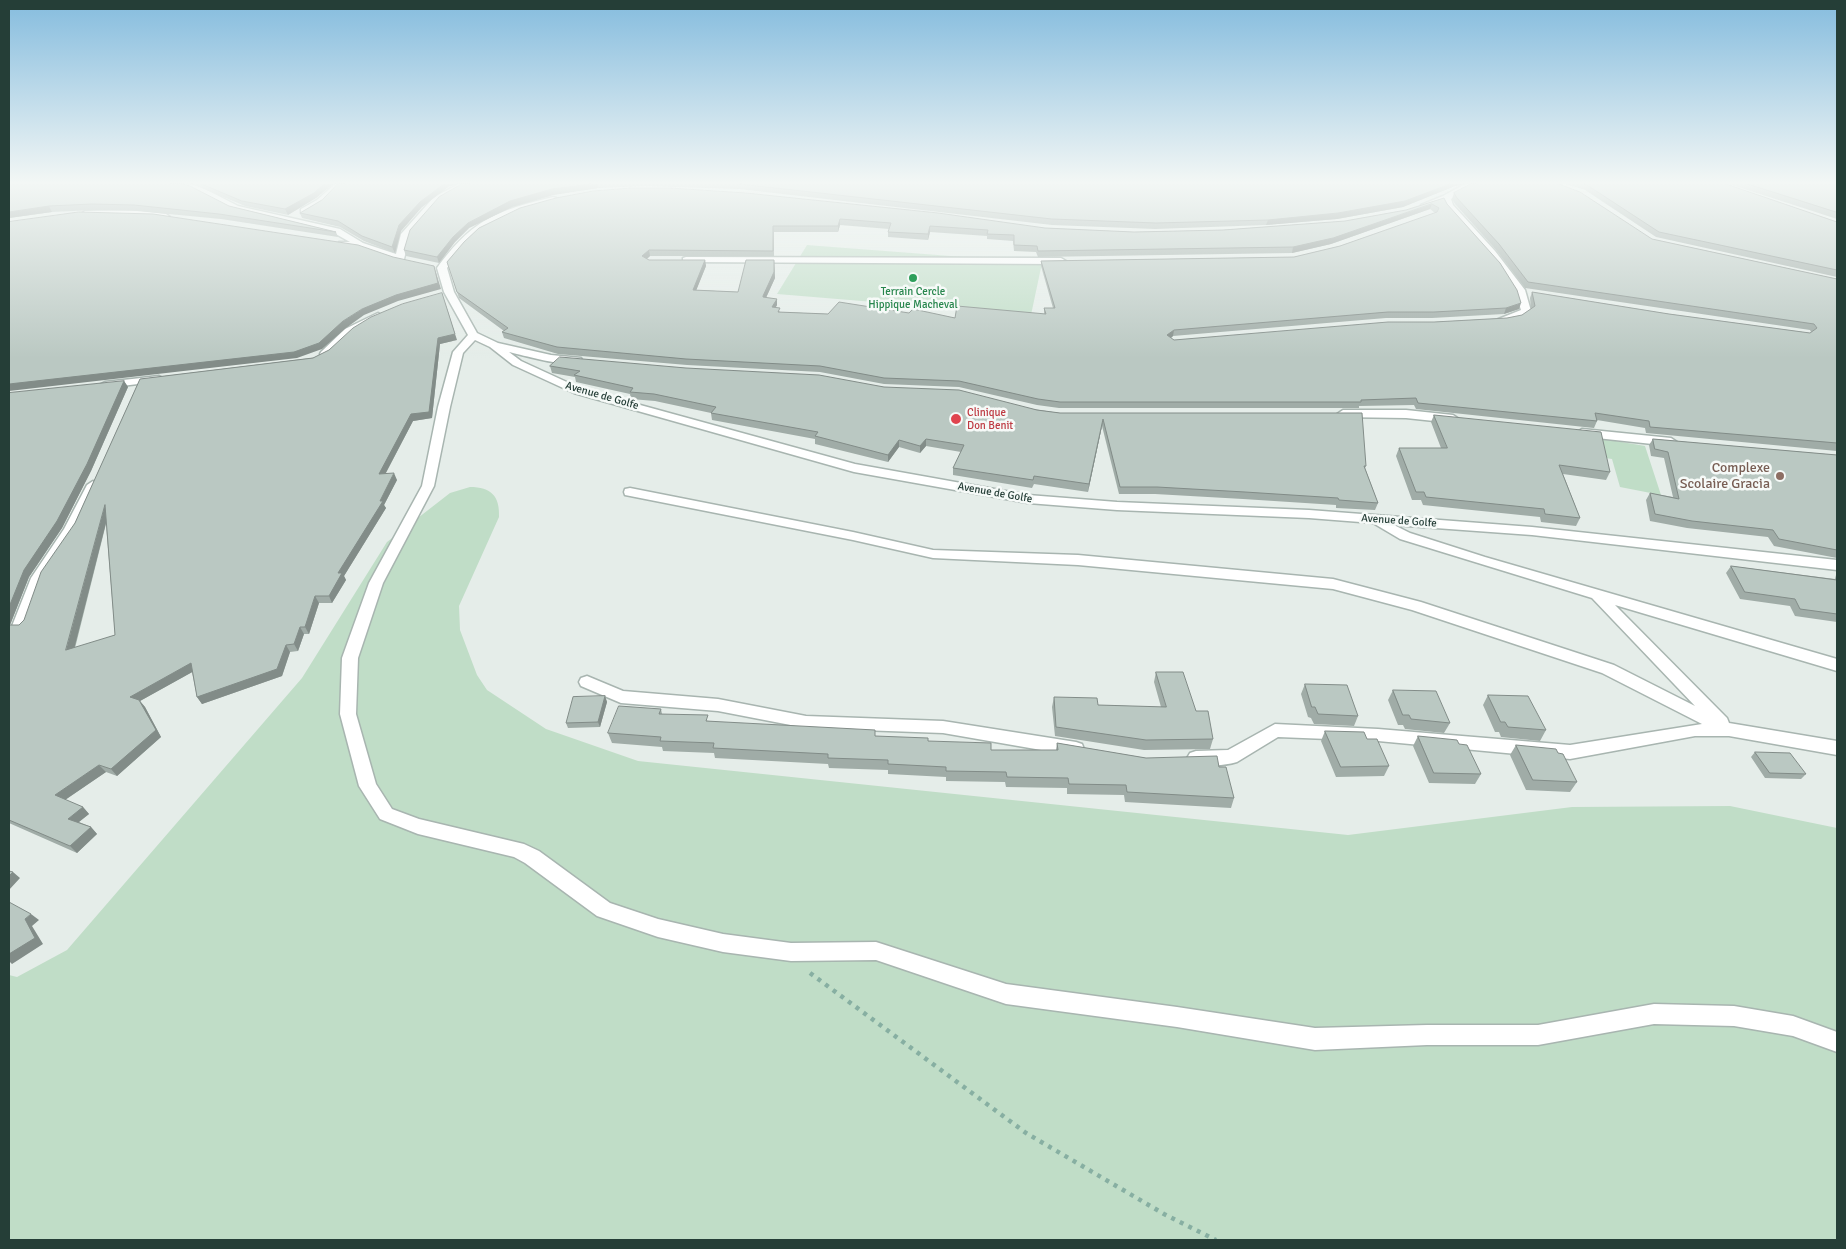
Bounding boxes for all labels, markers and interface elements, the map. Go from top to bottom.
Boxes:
marker: Terrain Cercle Hippique Macheval [907,272,919,284]
place label: Terrain Cercle Hippique Macheval [868,285,958,311]
street label: Avenue de Golfe [564,379,640,413]
place label: Clinique Don Benit [967,406,1013,432]
marker: Clinique Don Benit [949,412,963,426]
place label: Complexe Scolaire Gracia [1680,460,1770,492]
marker: Complexe Scolaire Gracia [1774,470,1786,482]
street label: Avenue de Golfe [957,480,1033,506]
street label: Avenue de Golfe [1361,512,1437,530]

